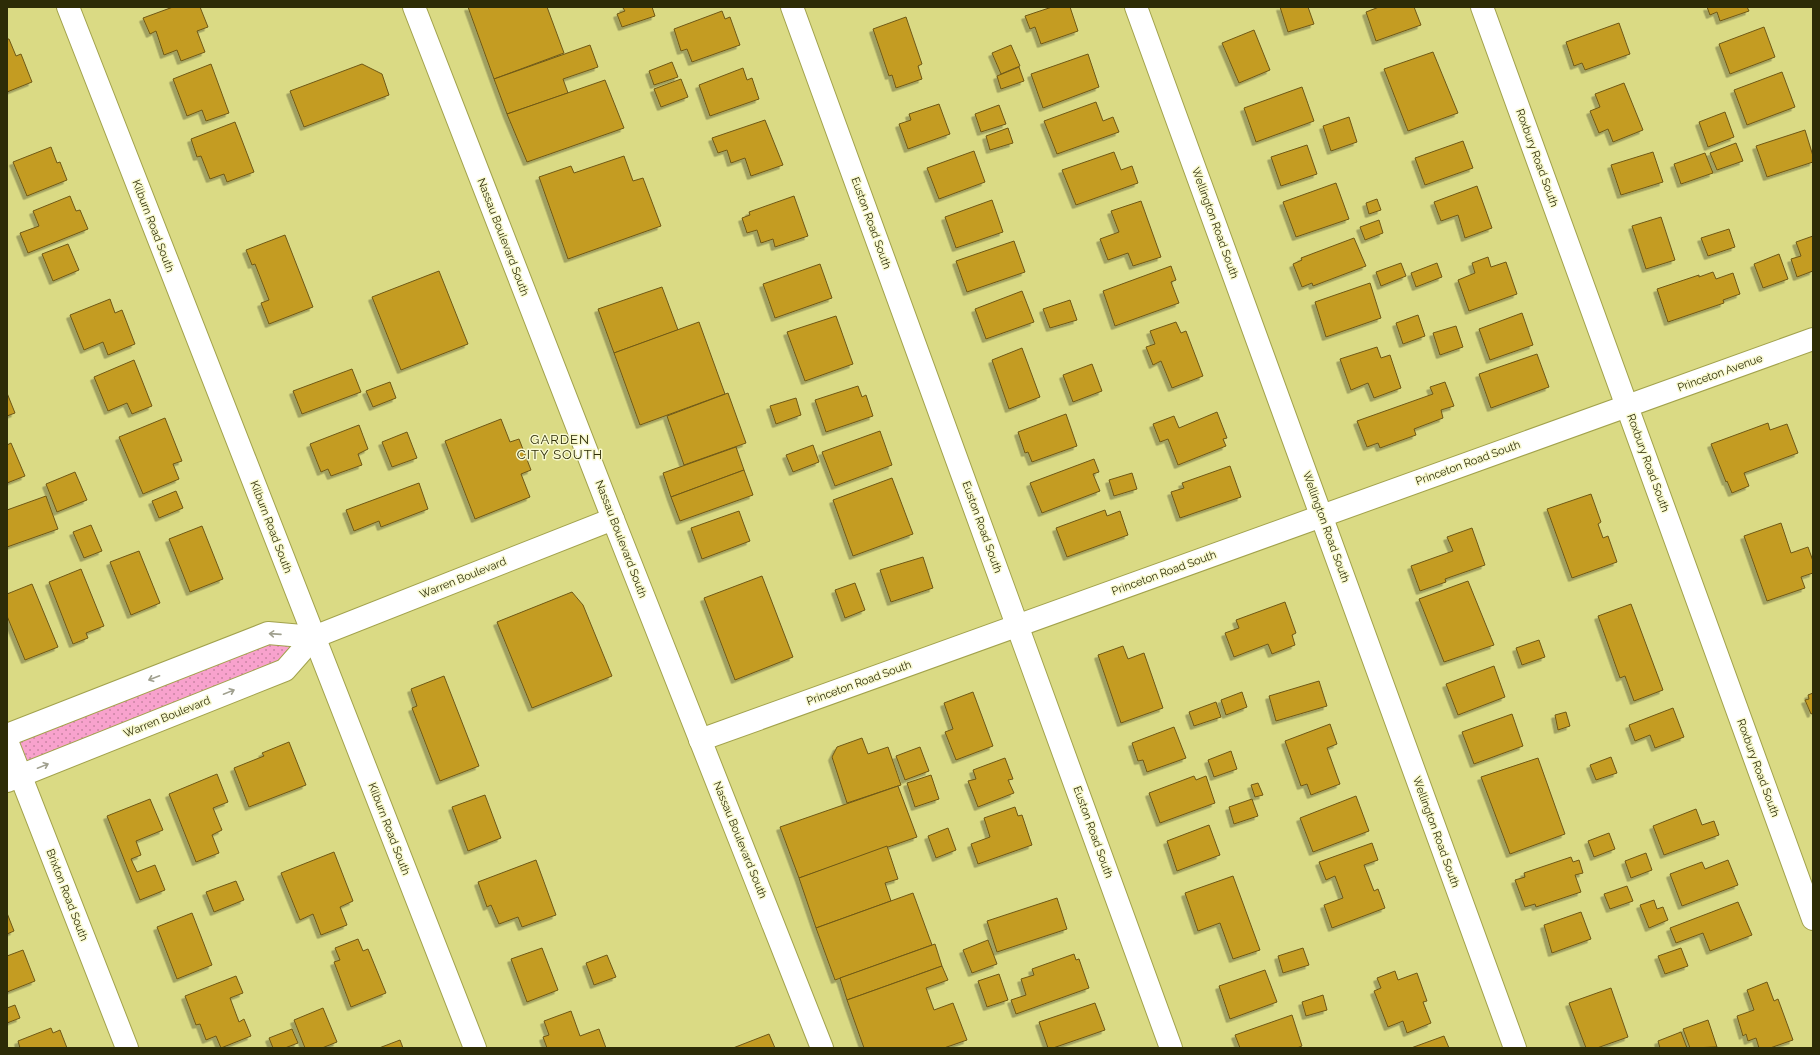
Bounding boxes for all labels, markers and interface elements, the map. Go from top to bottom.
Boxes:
street label: Roxbury Road South [1513,107,1561,209]
street label: Wellington Road South [1189,166,1241,280]
street label: Euston Road South [848,175,894,271]
street label: Nassau Boulevard South [475,176,531,298]
street label: Kilburn Road South [129,178,177,274]
street label: Princeton Avenue [1676,351,1765,394]
street label: Roxbury Road South [1624,412,1672,514]
district label: GARDEN CITY SOUTH [517,432,603,462]
street label: Princeton Road South [1414,438,1522,488]
street label: Wellington Road South [1300,470,1352,584]
street label: Nassau Boulevard South [593,478,649,600]
street label: Kilburn Road South [247,479,295,575]
street label: Euston Road South [959,479,1005,575]
street label: Princeton Road South [1110,548,1218,598]
street label: Warren Boulevard [418,555,508,601]
one-way arrow [269,630,282,638]
street label: Princeton Road South [805,658,913,708]
one-way arrow [148,674,160,682]
one-way arrow [223,688,235,696]
street label: Warren Boulevard [122,694,212,740]
street label: Roxbury Road South [1734,717,1782,819]
one-way arrow [37,762,49,770]
street label: Wellington Road South [1410,775,1462,889]
street label: Nassau Boulevard South [711,780,769,900]
street label: Kilburn Road South [365,781,413,877]
street label: Euston Road South [1070,784,1116,880]
street label: Brixton Road South [43,847,91,943]

